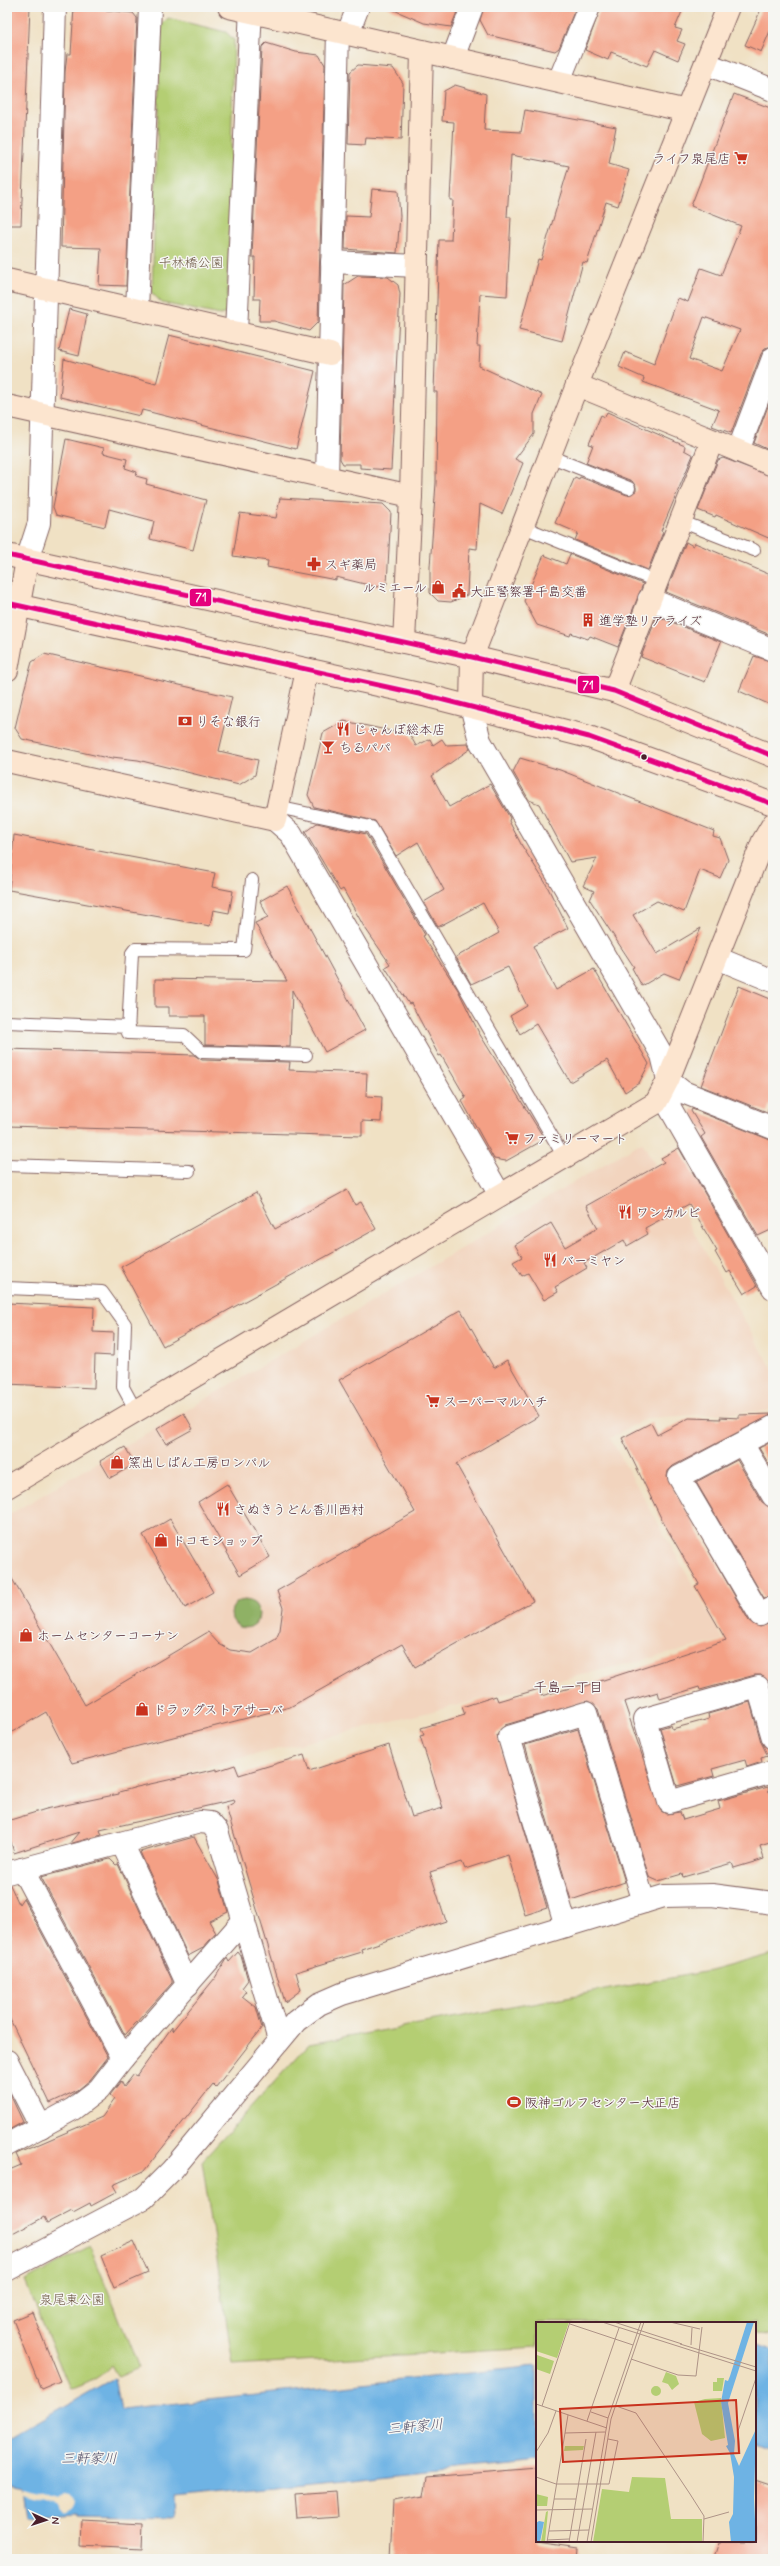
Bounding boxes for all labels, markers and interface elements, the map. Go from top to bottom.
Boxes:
supermarket icon: ライフ泉尾店 [733,150,749,166]
place label: ライフ泉尾店 [653,151,730,168]
park label: 千林橋公園 [158,255,224,272]
pharmacy icon: スギ薬局 [306,556,322,572]
place label: スギ薬局 [325,557,377,574]
shop icon: ルミエール [430,579,446,595]
place label: ルミエール [363,580,427,597]
public building icon: 大正警察署千島交番 [451,583,467,599]
place label: 大正警察署千島交番 [470,584,587,601]
line badge: 71 [189,588,212,607]
text: 71 [195,591,207,605]
building icon: 進学塾リアライズ [580,612,596,628]
place label: 進学塾リアライズ [599,613,702,630]
line badge: 71 [577,675,600,694]
text: 71 [582,679,594,693]
bank icon: りそな銀行 [177,713,193,729]
place label: りそな銀行 [196,714,261,731]
restaurant icon: じゃんぼ総本店 [335,721,351,737]
place label: じゃんぼ総本店 [354,722,445,739]
bar icon: ちるパパ [320,739,336,755]
place label: ちるパパ [339,740,391,757]
unlabelled marker [639,752,649,762]
supermarket icon: ファミリーマート [504,1130,520,1146]
place label: ファミリーマート [523,1131,627,1148]
restaurant icon: ワンカルビ [617,1204,633,1220]
place label: ワンカルビ [636,1205,700,1222]
restaurant icon: バーミヤン [542,1252,558,1268]
place label: バーミヤン [561,1253,626,1270]
supermarket icon: スーパーマルハチ [425,1393,441,1409]
place label: スーパーマルハチ [444,1394,547,1411]
shop icon: 窯出しぱん工房ロンパル [109,1454,125,1470]
place label: 窯出しぱん工房ロンパル [128,1455,270,1472]
restaurant icon: さぬきうどん香川西村 [215,1501,231,1517]
place label: さぬきうどん香川西村 [234,1502,364,1519]
shop icon: ドコモショップ [153,1532,169,1548]
place label: ドコモショップ [172,1533,262,1550]
shop icon: ホームセンターコーナン [18,1627,34,1643]
place label: ホームセンターコーナン [37,1628,179,1645]
district label: 千島一丁目 [533,1679,603,1697]
shop icon: ドラッグストアサーバ [134,1701,150,1717]
place label: ドラッグストアサーバ [153,1702,283,1719]
sports icon: 阪神ゴルフセンター大正店 [506,2094,522,2110]
place label: 阪神ゴルフセンター大正店 [525,2095,680,2112]
park label: 泉尾東公園 [39,2292,105,2309]
inset map [536,2322,756,2542]
water label: 三軒家川 [386,2416,444,2438]
water label: 三軒家川 [61,2450,117,2468]
north arrow [26,2500,66,2540]
text: N [48,2516,62,2524]

